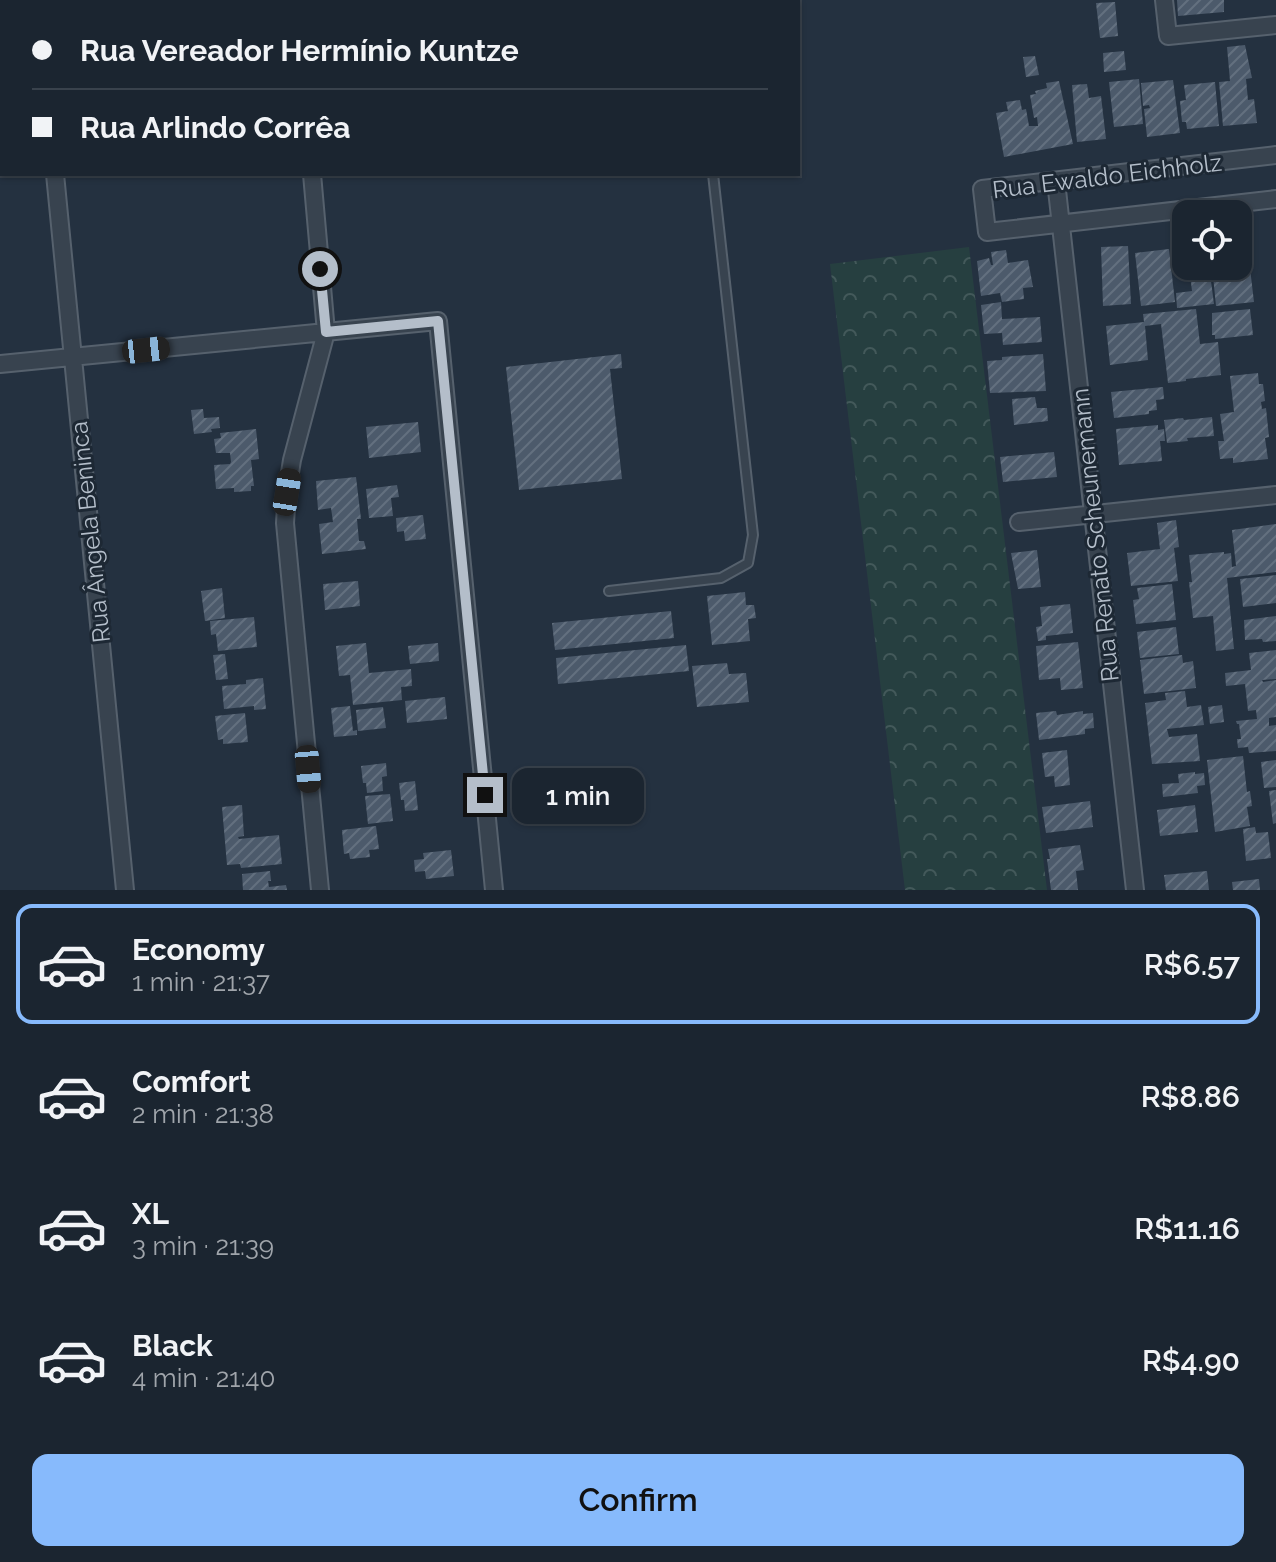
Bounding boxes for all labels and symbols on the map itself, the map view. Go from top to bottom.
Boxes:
street label: Rua Ewaldo Eichholz [991,148,1223,204]
route start [302,251,338,287]
car [121,336,171,364]
street label: Rua Renato Scheunemann [1065,387,1125,683]
street label: Rua Ângela Beninca [64,420,116,644]
car [271,466,303,518]
car [294,744,322,794]
callout: 1 min [513,767,645,823]
route end [467,777,503,813]

